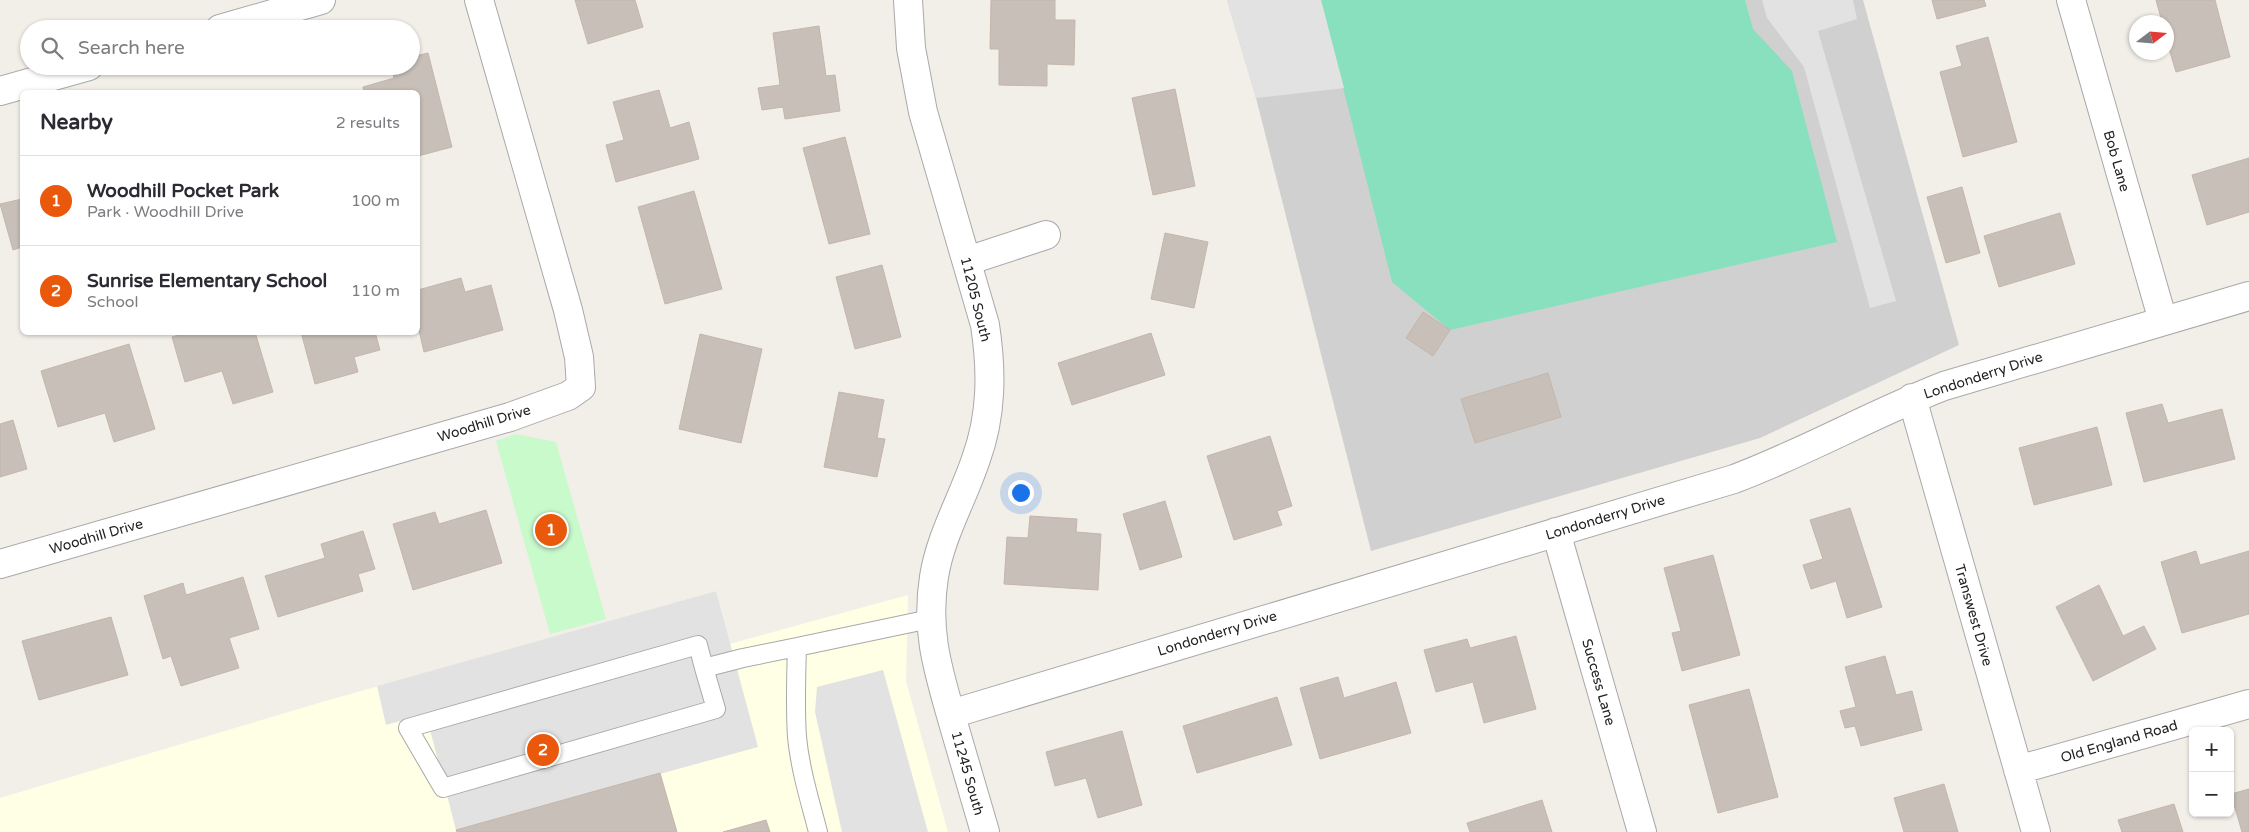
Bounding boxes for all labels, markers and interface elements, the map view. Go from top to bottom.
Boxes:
north arrow [2129,15,2174,60]
search box [20,20,420,75]
icon: search [38,34,66,62]
text: Search here [78,37,185,59]
text: Nearby [40,110,113,135]
text: 2 results [336,113,400,133]
street label: Bob Lane [2100,129,2133,194]
text: Woodhill Pocket Park [87,180,279,202]
text: 1 [51,191,61,211]
text: 100 m [351,191,400,211]
text: Park · Woodhill Drive [87,202,244,222]
street label: 11205 South [957,255,994,343]
text: Sunrise Elementary School [87,270,327,292]
text: 2 [51,281,61,301]
text: 110 m [351,281,400,301]
text: School [87,292,139,312]
street label: Londonderry Drive [1922,348,2045,403]
street label: Woodhill Drive [436,401,533,446]
your location [1008,480,1034,506]
street label: Londonderry Drive [1543,491,1667,544]
pin: 1 [535,511,567,549]
street label: Woodhill Drive [47,515,145,558]
street label: Transwest Drive [1951,562,1996,668]
street label: Londonderry Drive [1155,607,1279,660]
street label: Success Lane [1578,637,1619,727]
street label: Old England Road [2059,717,2180,766]
map controls [2189,727,2234,817]
button: + [2189,727,2234,772]
street label: 11245 South [947,729,988,817]
pin: 2 [527,731,559,769]
button: − [2189,772,2234,817]

